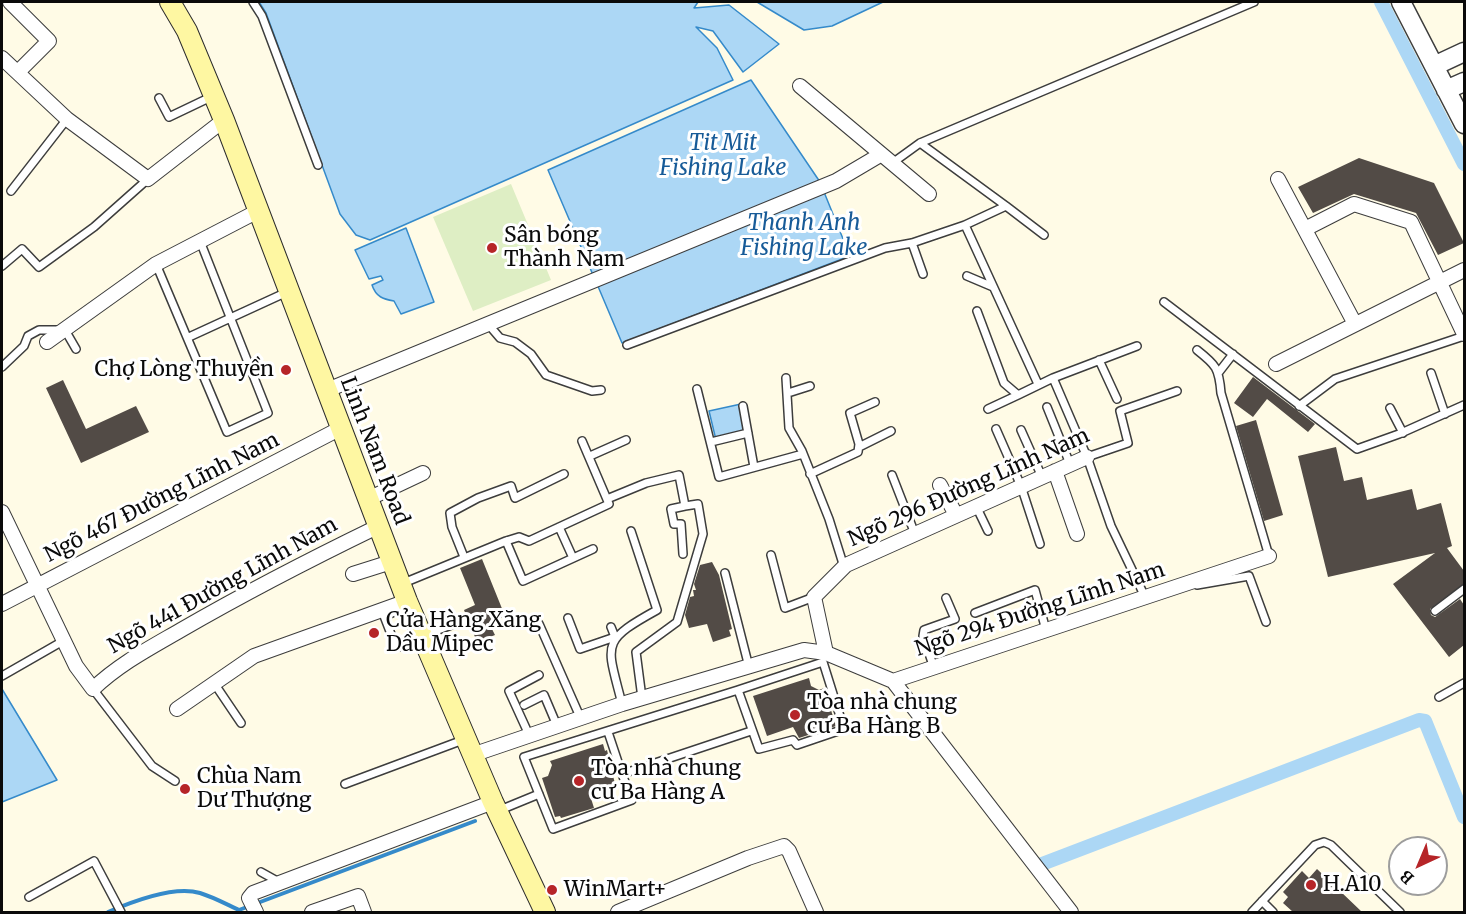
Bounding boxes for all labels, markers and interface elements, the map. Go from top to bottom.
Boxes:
water label: Tit Mit Fishing Lake [660,131,786,182]
water label: Thanh Anh Fishing Lake [741,211,867,262]
place label: Sân bóng Thành Nam [504,223,625,273]
marker: Sân bóng Thành Nam [485,241,499,255]
place label: Chợ Lòng Thuyền [95,357,274,383]
marker: Chợ Lòng Thuyền [279,363,293,377]
street label: Linh Nam Road [334,373,414,529]
street label: Ngõ 296 Đường Lĩnh Nam [844,423,1094,553]
street label: Ngõ 467 Đường Lĩnh Nam [40,428,284,568]
street label: Ngõ 441 Đường Lĩnh Nam [104,512,342,660]
street label: Ngõ 294 Đường Lĩnh Nam [912,558,1168,662]
place label: Cửa Hàng Xăng Dầu Mipec [386,608,541,658]
marker: Cửa Hàng Xăng Dầu Mipec [367,626,381,640]
place label: Tòa nhà chung cư Ba Hàng B [807,690,957,740]
marker: Tòa nhà chung cư Ba Hàng B [788,708,802,722]
place label: Tòa nhà chung cư Ba Hàng A [591,756,741,806]
place label: Chùa Nam Dư Thượng [197,764,312,814]
marker: Tòa nhà chung cư Ba Hàng A [572,774,586,788]
marker: Chùa Nam Dư Thượng [178,782,192,796]
north arrow [1388,836,1448,896]
text: B [1396,866,1418,889]
place label: H.A10 [1323,872,1381,898]
place label: WinMart+ [564,877,667,903]
marker: H.A10 [1304,878,1318,892]
marker: WinMart+ [545,883,559,897]

